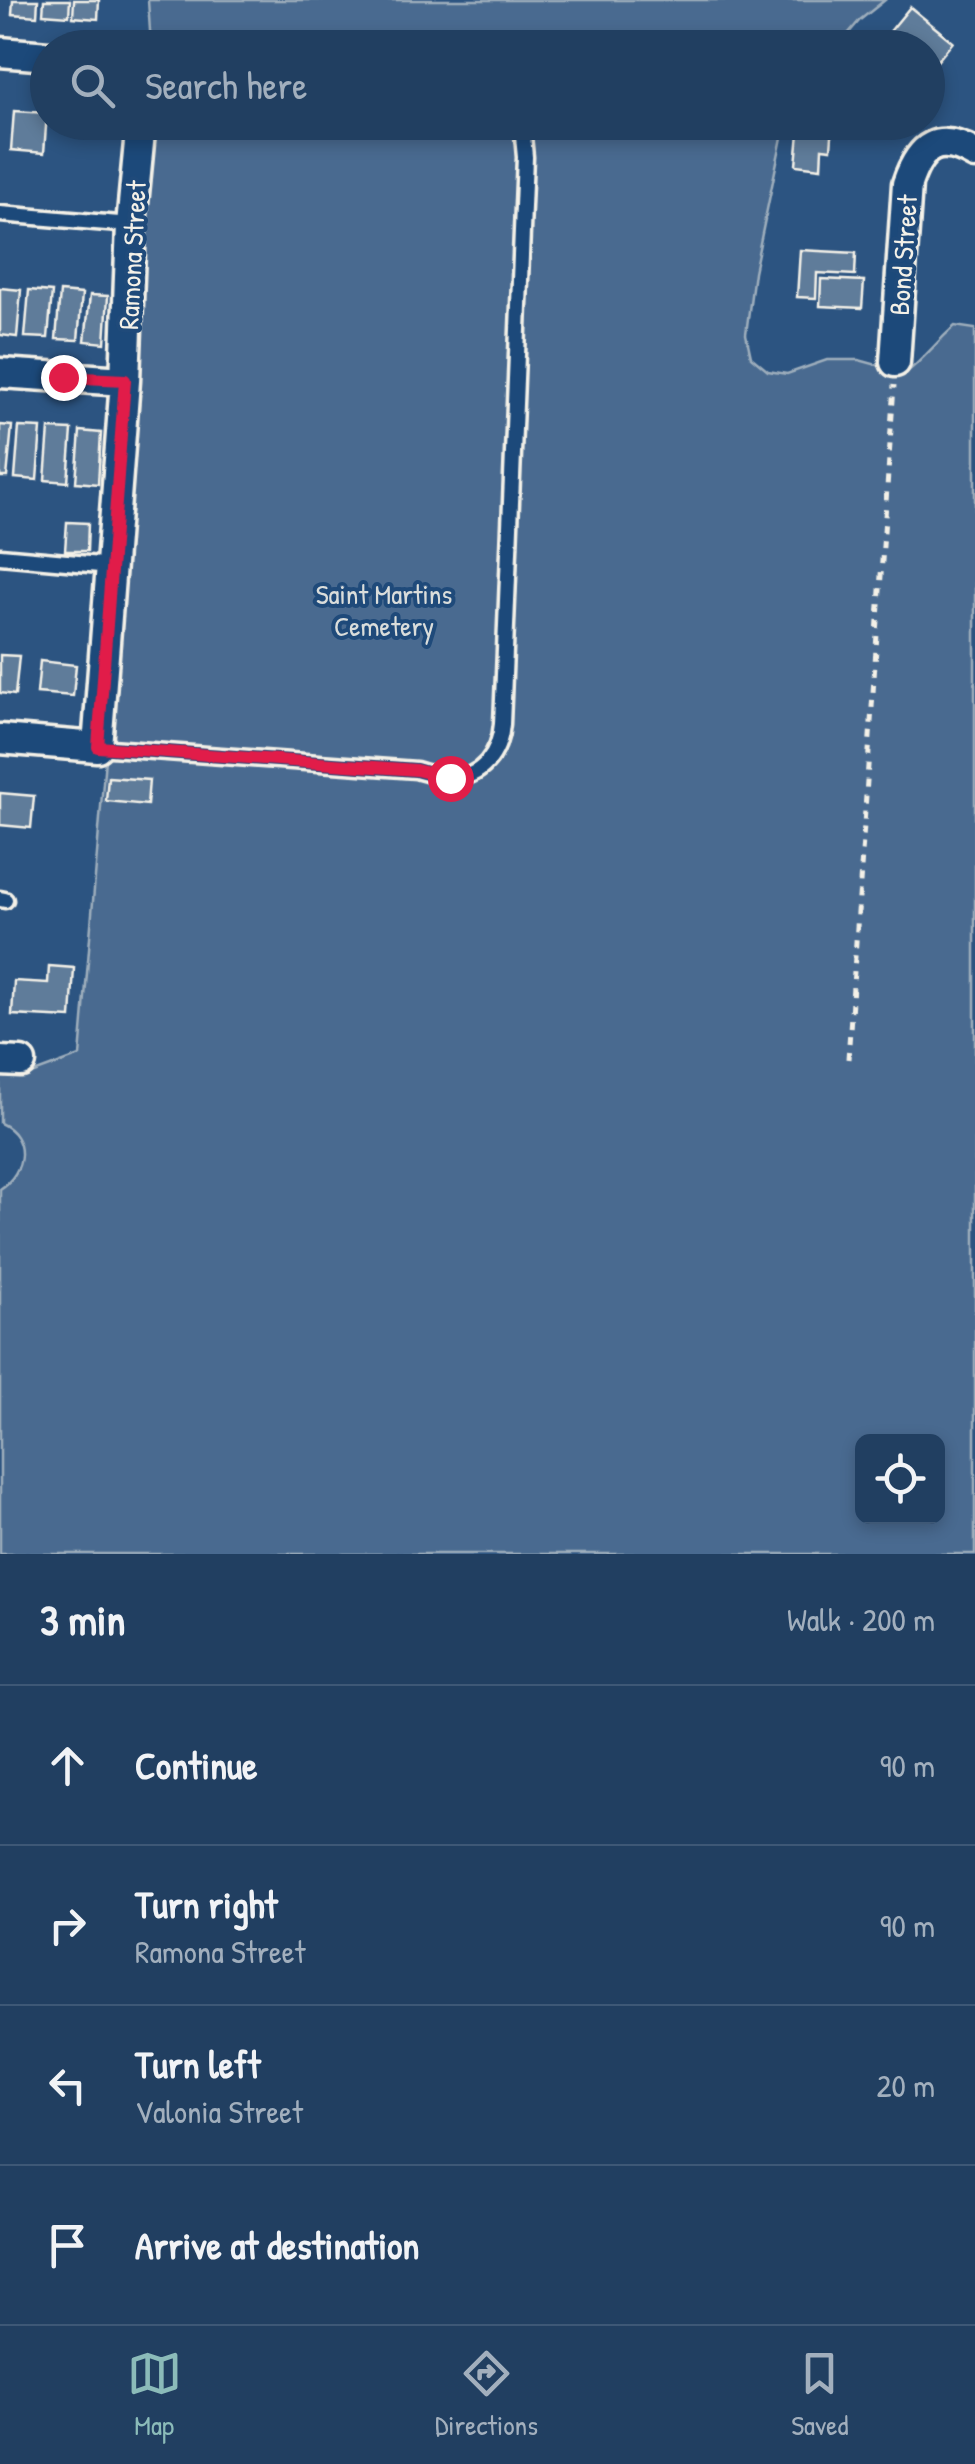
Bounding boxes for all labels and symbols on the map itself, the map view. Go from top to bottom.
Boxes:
street label: Ramona Street [109,179,155,331]
street label: Bond Street [880,193,926,317]
route end [41,355,87,401]
park label: Saint Martins Cemetery [316,575,452,645]
route start [428,756,474,802]

